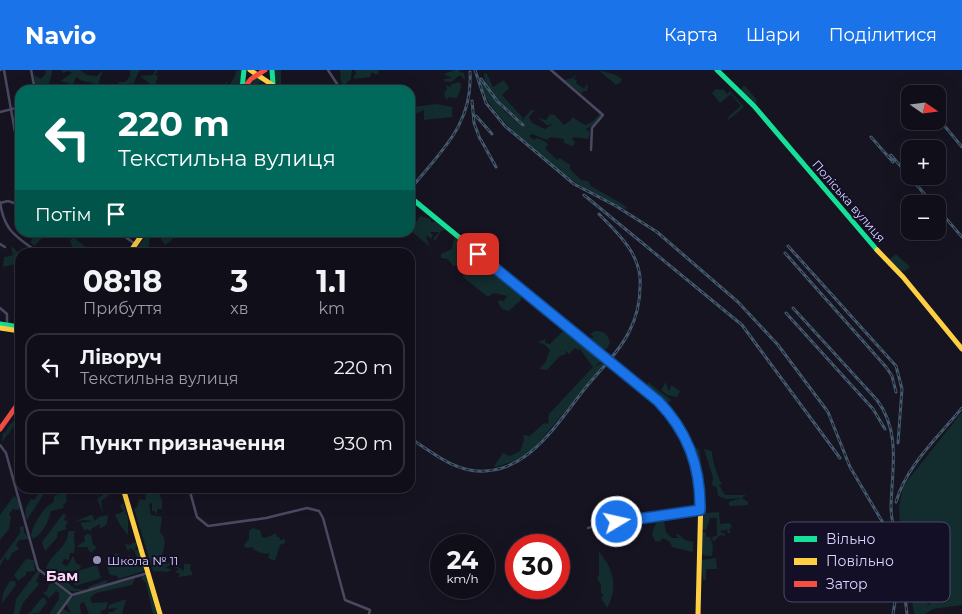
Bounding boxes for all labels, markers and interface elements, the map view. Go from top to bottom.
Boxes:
text: Navio [25,21,96,50]
text: Карта [664,24,718,46]
text: Шари [746,24,801,46]
text: Поділитися [829,24,937,46]
north arrow [901,85,946,130]
map controls [901,85,946,240]
text: 220 m [118,102,230,145]
icon: left [35,105,100,170]
button: + [901,140,946,185]
text: Текстильна вулиця [118,145,336,172]
street label: Поліська вулиця [809,157,889,245]
button: − [901,195,946,240]
icon: arrive [102,200,130,228]
text: Потім [35,203,92,226]
pin [457,233,499,275]
icon: arrive [464,240,492,268]
text: 08:18 [83,263,162,300]
text: 3 [230,263,248,300]
text: 1.1 [316,263,347,300]
text: Прибуття [83,299,162,318]
text: хв [230,299,248,318]
text: km [318,299,345,318]
text: Ліворуч [80,346,162,369]
icon: left [37,353,65,381]
text: 220 m [334,356,393,379]
text: Текстильна вулиця [80,369,238,388]
icon: arrive [37,429,65,457]
text: Пункт призначення [80,432,286,455]
text: 930 m [333,432,393,455]
position arrow [590,495,642,547]
legend [784,522,950,602]
text: Вільно [826,530,875,548]
speed limit sign: 30 [505,534,570,599]
text: 24 [447,545,478,575]
text: Повільно [826,552,894,570]
place label: Школа № 11 [107,553,178,568]
marker: Школа № 11 [91,554,103,566]
district label: Бам [46,566,78,585]
text: km/h [446,571,479,586]
text: Затор [826,575,868,593]

